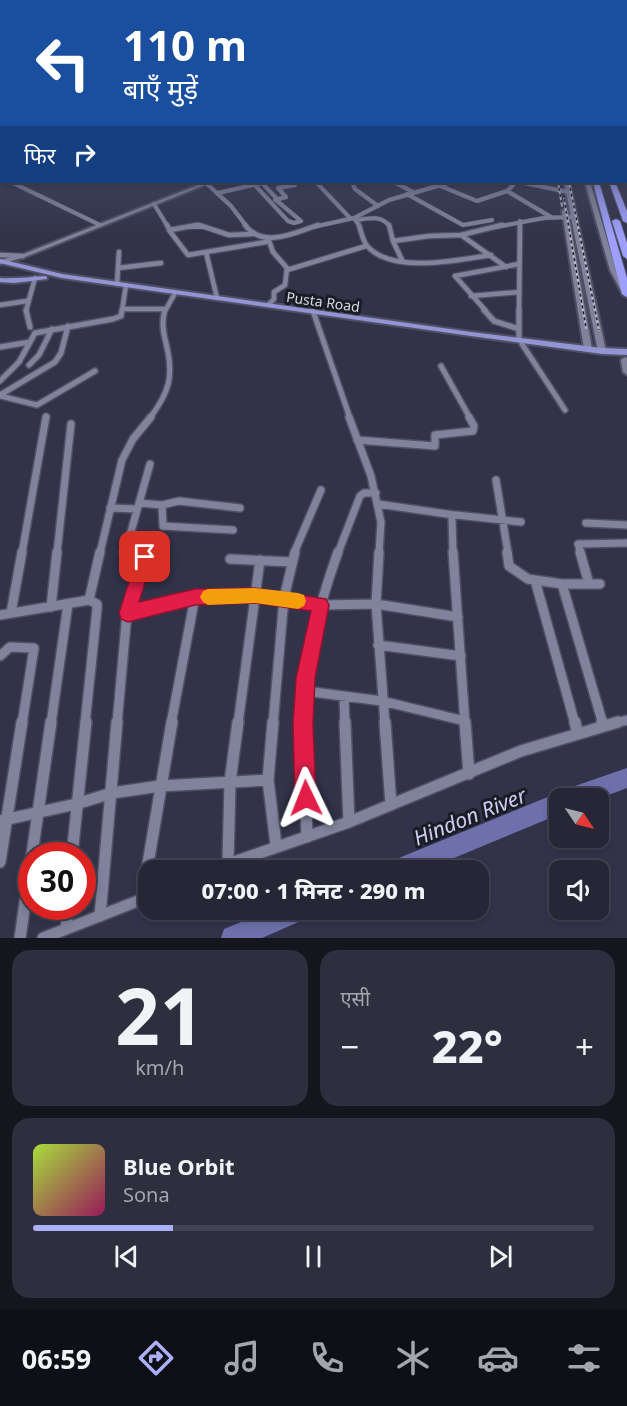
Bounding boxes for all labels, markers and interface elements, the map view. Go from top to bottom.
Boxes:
text: 110 m [123,16,247,73]
icon: left [24,24,102,102]
text: बाएँ मुड़ें [123,70,198,107]
icon: right [68,138,101,171]
text: फिर [24,140,56,170]
street label: Pusta Road [285,287,361,316]
pin [119,531,170,582]
icon: arrive [128,540,161,573]
position arrow [274,766,338,830]
water label: Hindon River [409,780,532,851]
north arrow [549,788,609,848]
map controls [549,788,609,920]
speed limit sign: 30 [18,842,96,920]
button: sound [549,860,609,920]
text: 07:00 · 1 मिनट · 290 m [202,875,425,905]
text: 21 [115,962,204,1068]
text: एसी [341,985,370,1012]
text: 22° [432,1015,503,1076]
text: − [341,1024,359,1069]
text: + [575,1024,594,1069]
text: km/h [135,1054,184,1081]
text: Blue Orbit [123,1151,235,1181]
text: Sona [123,1181,170,1208]
icon: previous [110,1240,143,1273]
icon: pause [297,1240,330,1273]
icon: next [484,1240,517,1273]
icon: directions [135,1337,177,1379]
icon: music [221,1337,263,1379]
icon: phone [306,1337,348,1379]
icon: climate [392,1337,434,1379]
icon: car [477,1337,519,1379]
icon: filters [563,1337,605,1379]
text: 06:59 [22,1340,91,1377]

